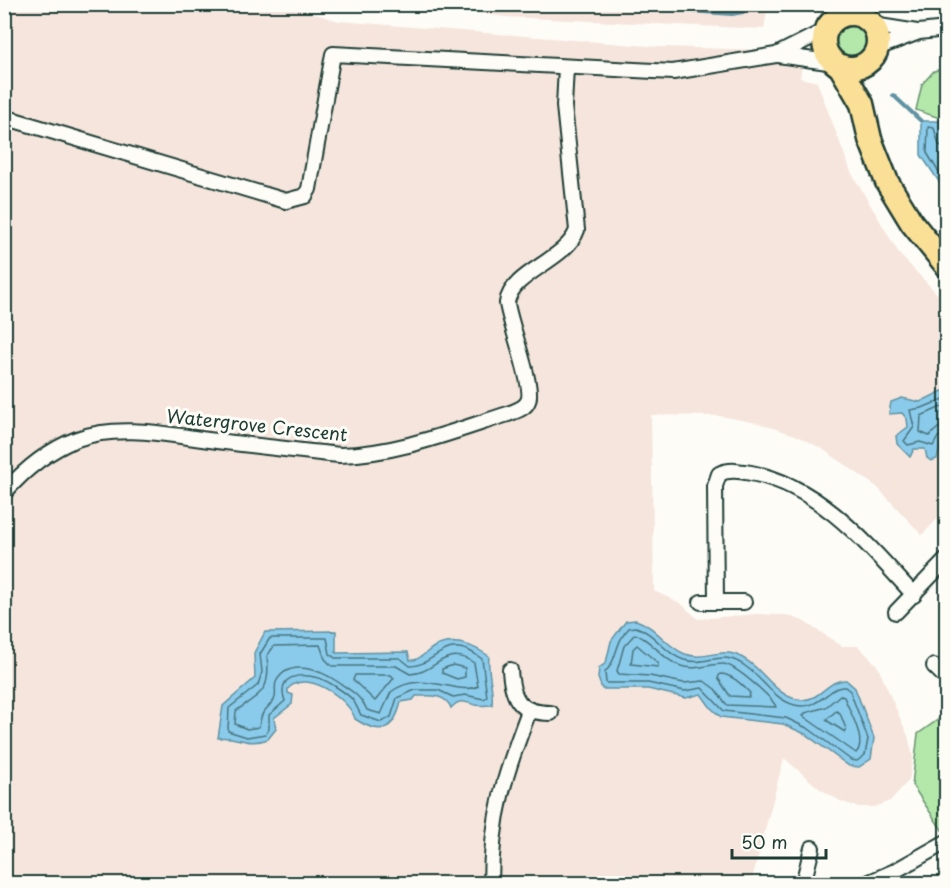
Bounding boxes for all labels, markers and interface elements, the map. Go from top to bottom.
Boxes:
street label: Watergrove Crescent [165,402,349,447]
scale bar [732,822,826,860]
text: 50 m [741,828,788,855]

